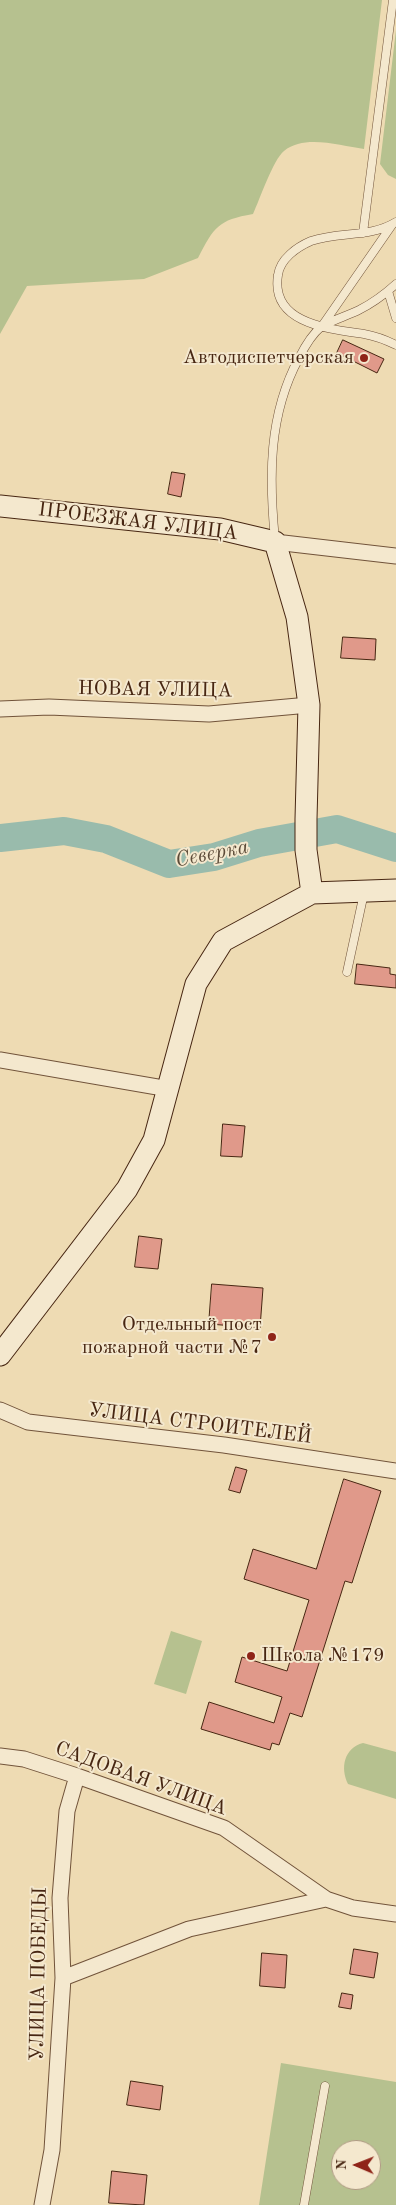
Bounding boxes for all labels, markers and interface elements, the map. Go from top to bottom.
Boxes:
place label: Автодиспетчерская [183,346,354,370]
marker: Автодиспетчерская [358,352,370,364]
street label: ПРОЕЗЖАЯ УЛИЦА [37,498,239,546]
street label: НОВАЯ УЛИЦА [78,677,232,703]
water label: Северка [173,835,251,873]
place label: Отдельный пост пожарной части №7 [82,1313,262,1360]
marker: Отдельный пост пожарной части №7 [266,1331,278,1343]
street label: УЛИЦА СТРОИТЕЛЕЙ [87,1398,313,1450]
place label: Школа №179 [261,1644,385,1668]
marker: Школа №179 [245,1650,257,1662]
street label: САДОВАЯ УЛИЦА [52,1737,230,1821]
street label: УЛИЦА ПОБЕДЫ [25,1887,53,2061]
north arrow [331,2140,381,2190]
text: N [335,2159,349,2170]

